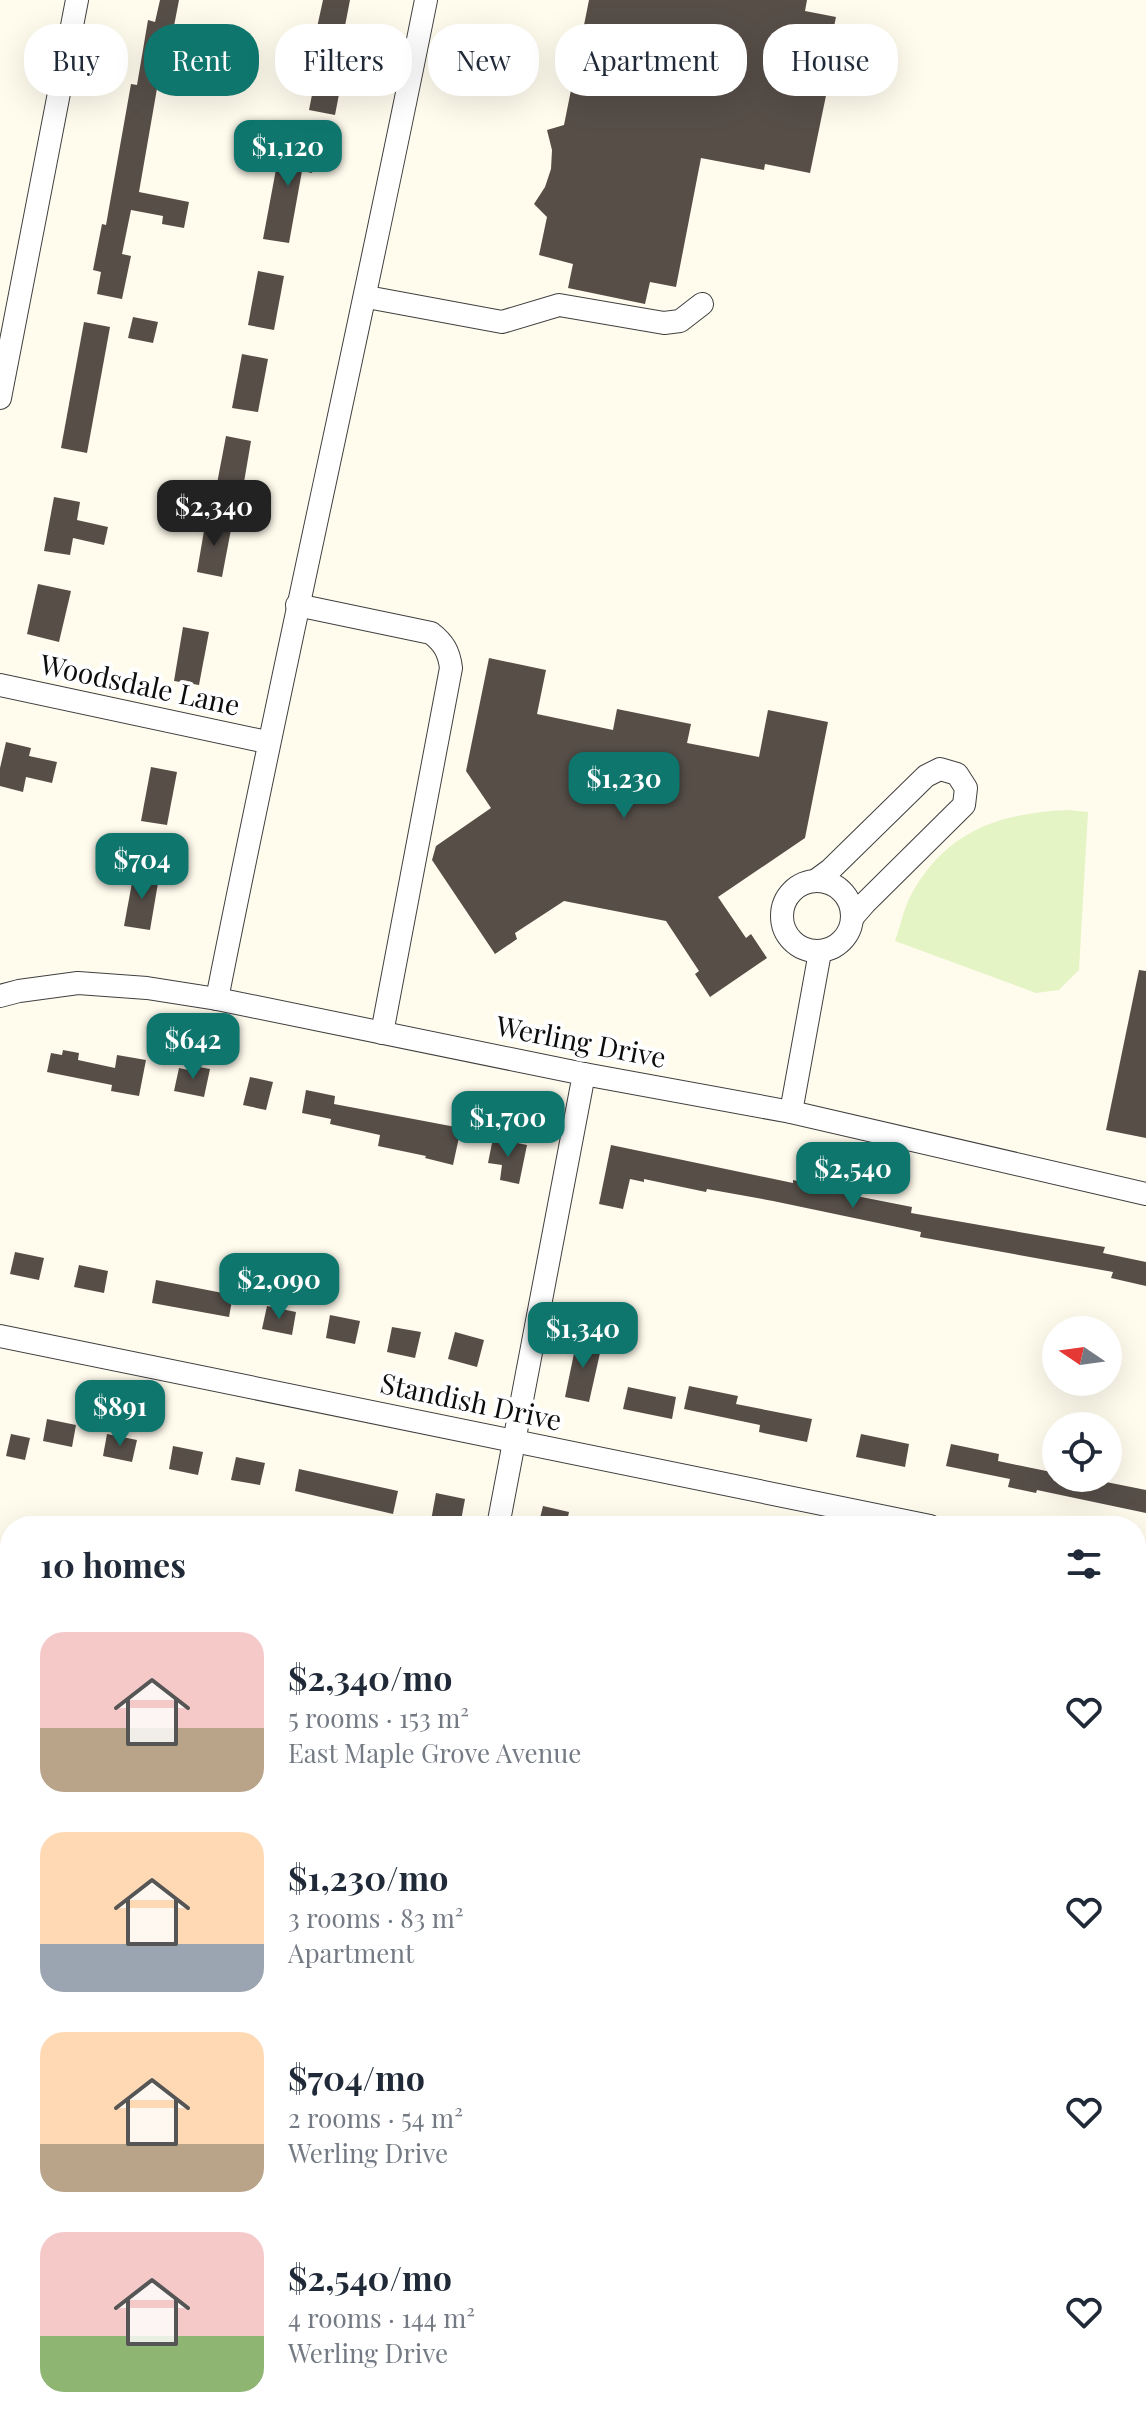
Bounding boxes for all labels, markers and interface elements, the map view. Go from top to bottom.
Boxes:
chip: Buy [24,24,128,96]
chip: Rent [144,24,259,96]
chip: Filters [275,24,412,96]
chip: New [428,24,539,96]
chip: Apartment [555,24,747,96]
chip: House [763,24,898,96]
pin: $1,120 [223,120,353,188]
text: $1,120 [252,128,324,163]
pin: $2,340 [149,480,279,548]
text: $2,340 [175,488,253,523]
street label: Woodsdale Lane [36,644,244,723]
pin: $1,230 [559,752,689,820]
text: $1,230 [587,760,661,795]
pin: $704 [95,833,189,901]
text: $704 [113,841,171,876]
street label: Werling Drive [492,1006,669,1075]
pin: $642 [146,1013,240,1081]
text: $642 [165,1021,221,1056]
pin: $1,700 [443,1091,573,1159]
text: $1,700 [470,1099,546,1134]
pin: $2,540 [788,1142,918,1210]
text: $2,540 [814,1150,892,1185]
pin: $2,090 [214,1253,344,1321]
text: $2,090 [237,1261,321,1296]
pin: $1,340 [518,1302,648,1370]
text: $1,340 [546,1310,620,1345]
north arrow [1042,1316,1122,1396]
map controls [1042,1316,1122,1492]
street label: Standish Drive [377,1363,565,1438]
pin: $891 [73,1380,167,1448]
text: $891 [93,1388,147,1423]
button: locate [1042,1412,1122,1492]
text: 10 homes [40,1541,186,1587]
icon: filters [1062,1542,1106,1586]
text: $2,340/mo [288,1654,452,1700]
icon: home [104,1664,200,1760]
icon: heart [1062,1690,1106,1734]
text: 5 rooms · 153 m² [288,1700,469,1735]
text: East Maple Grove Avenue [288,1735,581,1770]
text: $1,230/mo [288,1854,449,1900]
icon: home [104,1864,200,1960]
icon: heart [1062,1890,1106,1934]
text: 3 rooms · 83 m² [288,1900,464,1935]
text: Apartment [288,1935,414,1970]
text: $704/mo [288,2054,425,2100]
icon: home [104,2064,200,2160]
icon: heart [1062,2090,1106,2134]
text: 2 rooms · 54 m² [288,2100,463,2135]
text: Werling Drive [288,2135,448,2170]
text: $2,540/mo [288,2254,452,2300]
icon: home [104,2264,200,2360]
icon: heart [1062,2290,1106,2334]
text: 4 rooms · 144 m² [288,2300,475,2335]
text: Werling Drive [288,2335,448,2370]

